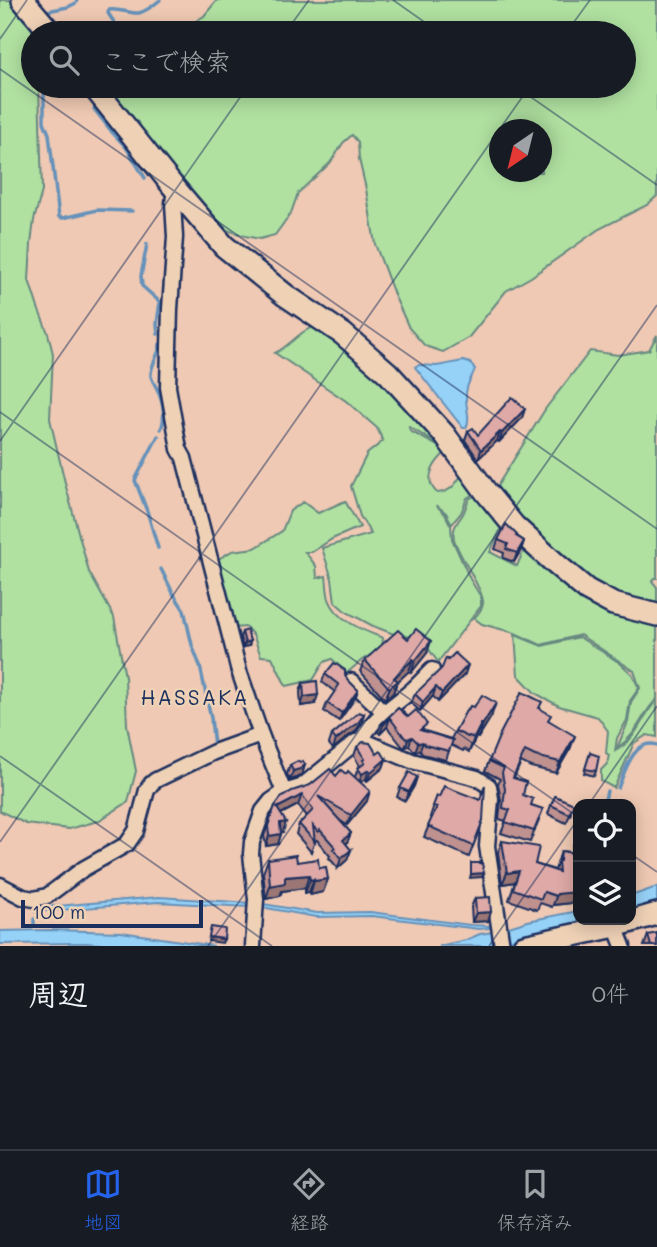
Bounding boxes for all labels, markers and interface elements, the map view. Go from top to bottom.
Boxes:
search box [21,21,636,98]
icon: search [45,41,83,79]
text: ここで検索 [101,44,231,78]
north arrow [489,119,552,182]
district label: HASSAKA [141,683,249,710]
map controls [573,799,636,925]
button: locate [573,799,636,862]
button: layers [573,862,636,925]
scale bar [21,897,203,929]
text: 100 m [32,899,85,924]
text: 周辺 [28,973,88,1013]
text: 0件 [592,978,629,1008]
tab: 地図 [84,1165,122,1234]
tab: 経路 [290,1165,329,1234]
tab: 保存済み [497,1165,573,1234]

